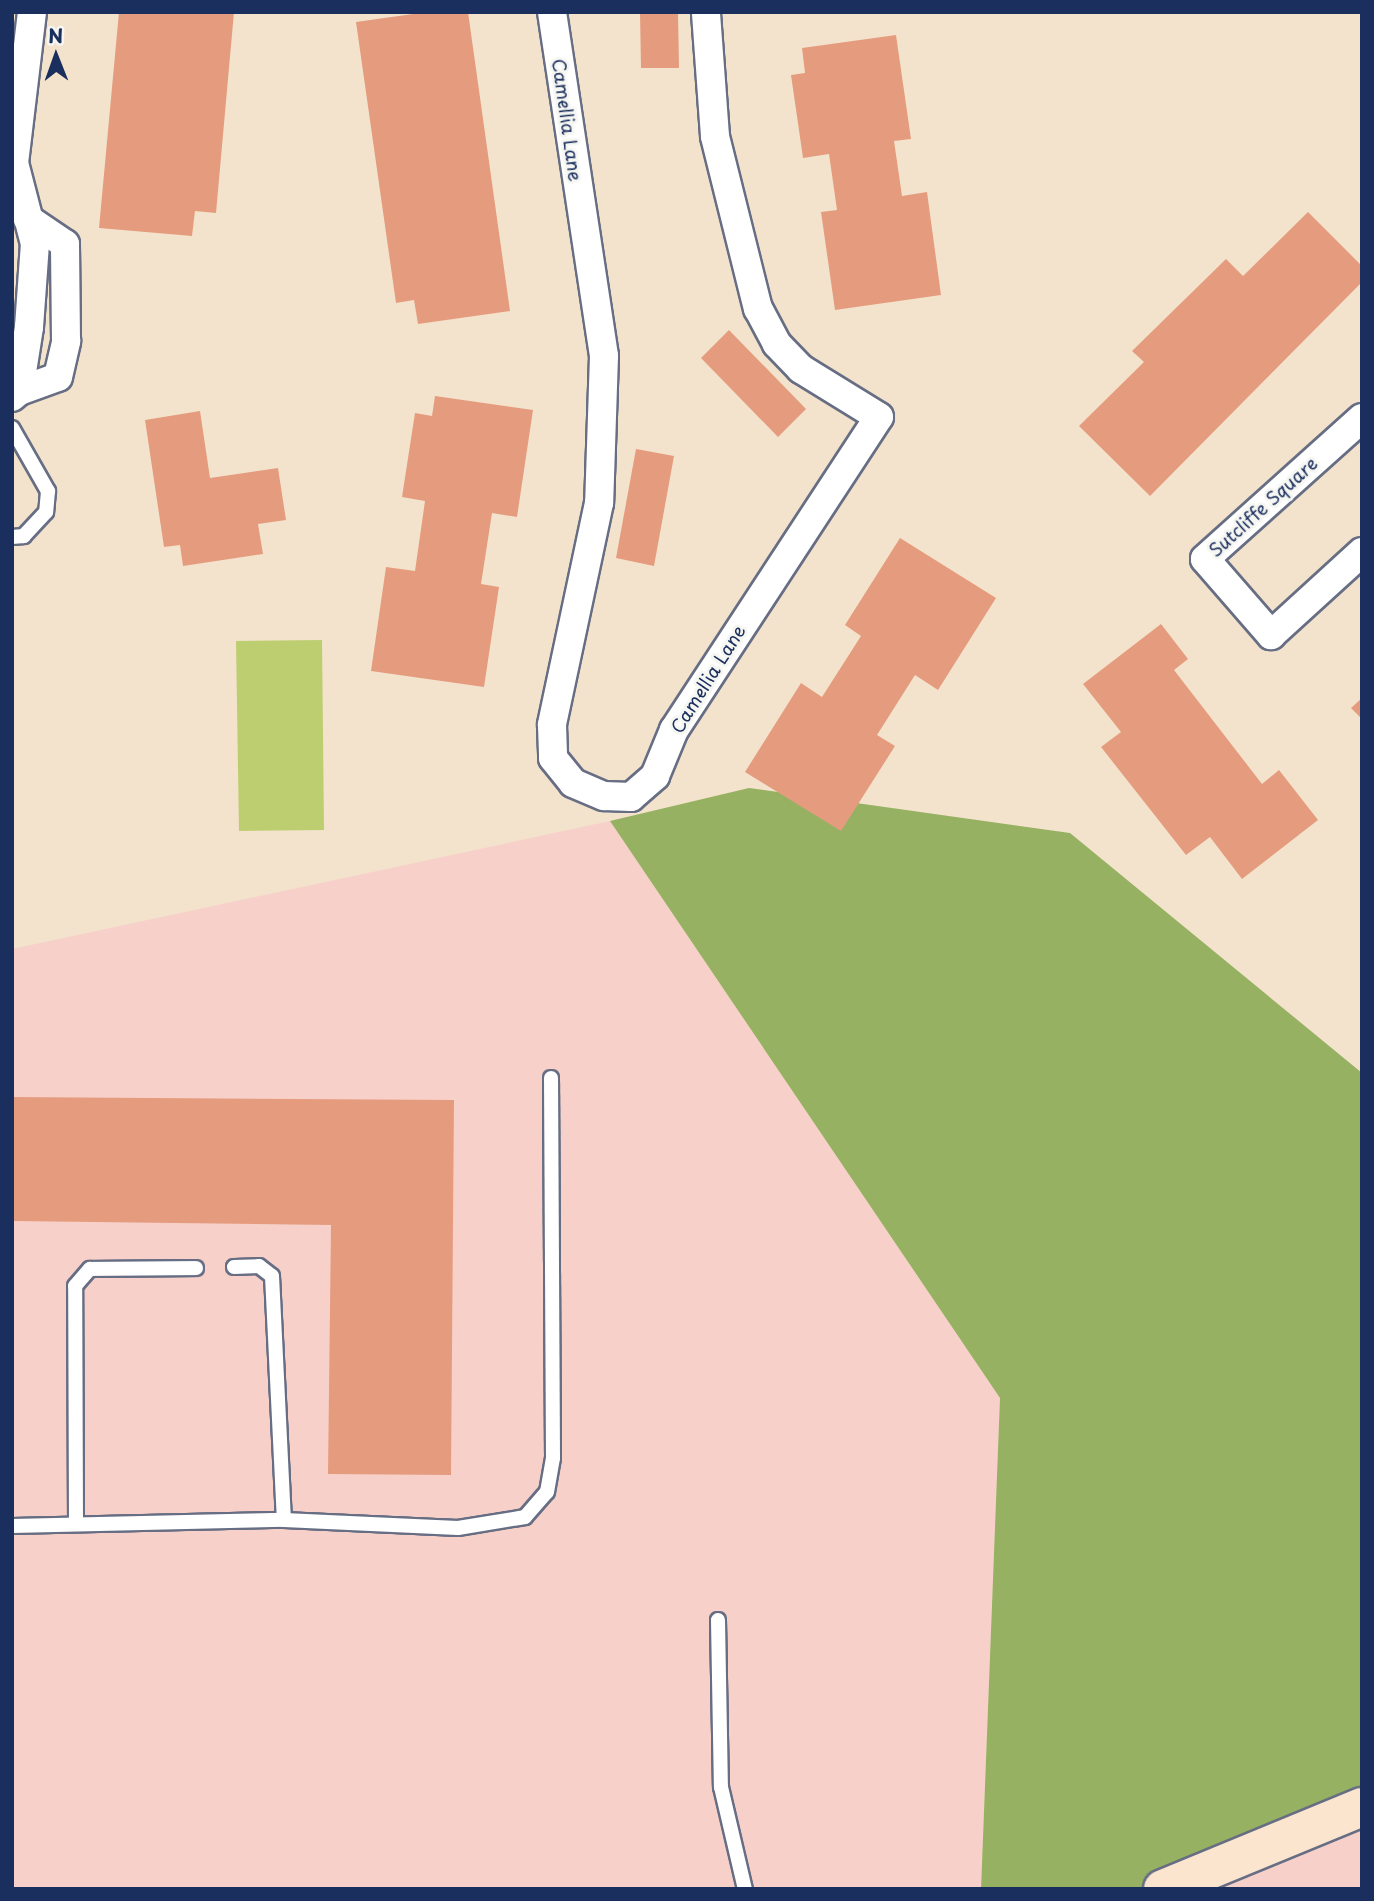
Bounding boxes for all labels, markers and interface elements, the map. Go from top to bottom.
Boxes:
north arrow [21,21,91,91]
text: N [48,21,63,49]
street label: Camellia Lane [548,57,586,183]
street label: Sutcliffe Square [1205,453,1321,561]
street label: Camellia Lane [666,621,750,737]

